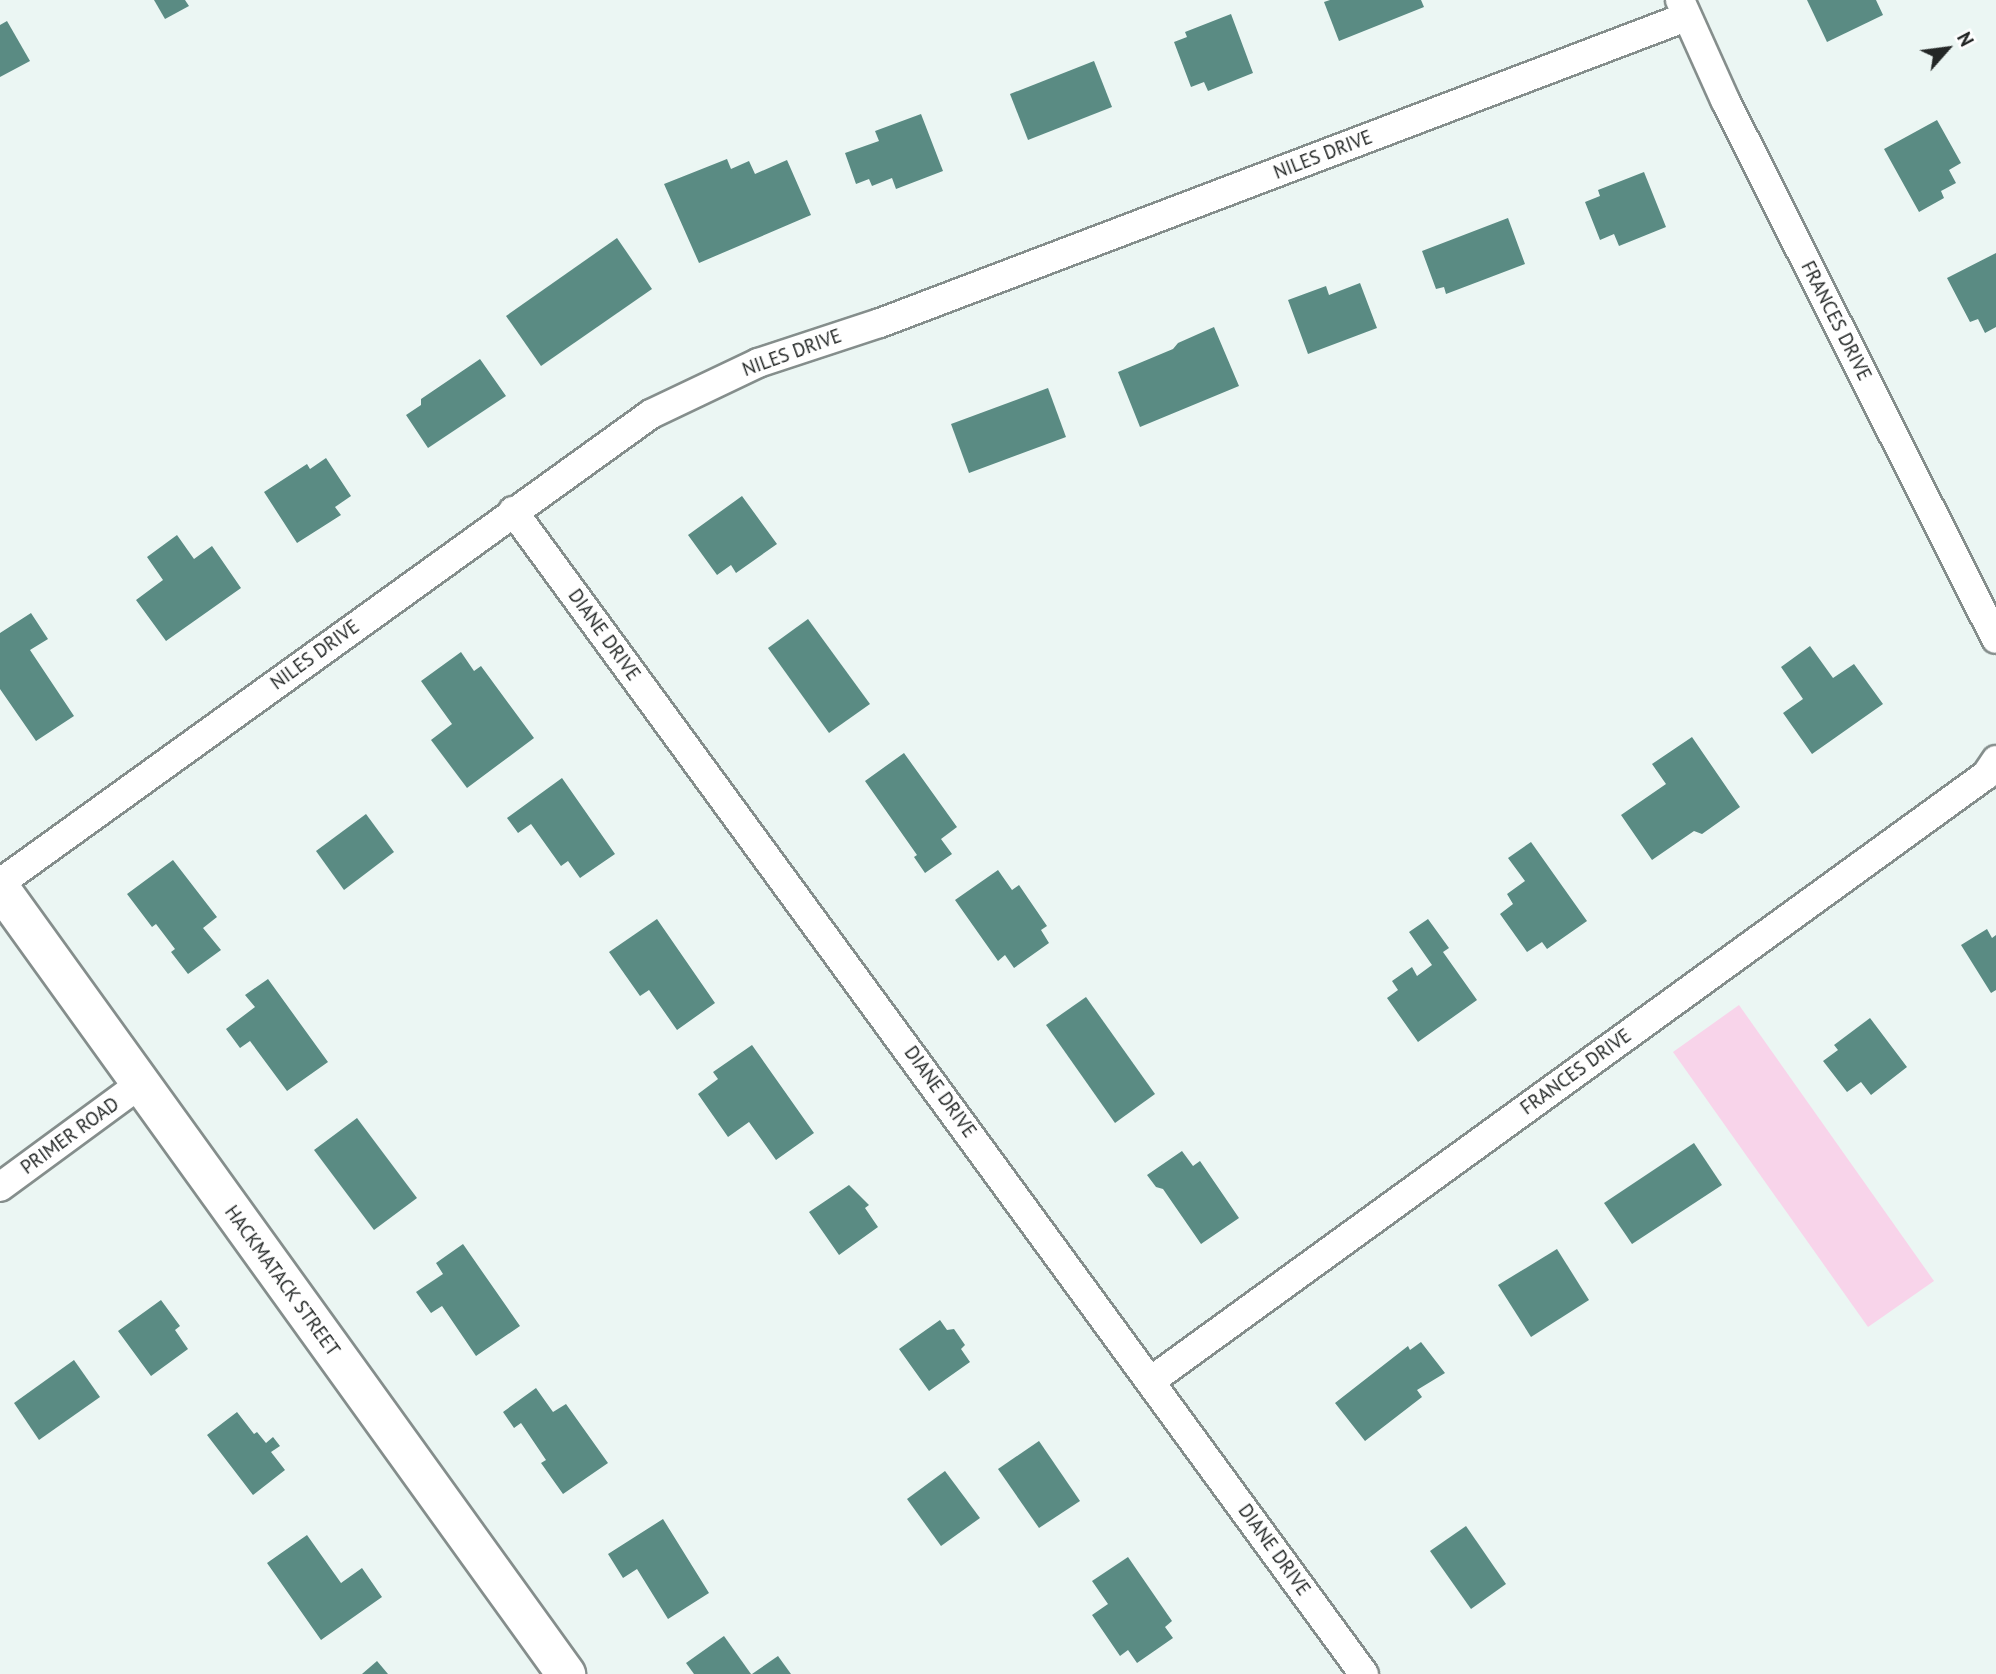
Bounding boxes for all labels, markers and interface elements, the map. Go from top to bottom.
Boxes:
north arrow [1912,14,1982,84]
text: N [1952,28,1979,50]
street label: NILES DRIVE [1270,126,1376,184]
street label: FRANCES DRIVE [1796,257,1876,385]
street label: NILES DRIVE [739,325,845,381]
street label: DIANE DRIVE [563,585,645,685]
street label: NILES DRIVE [266,615,364,695]
street label: FRANCES DRIVE [1516,1024,1636,1120]
street label: DIANE DRIVE [899,1042,981,1142]
street label: PRIMER ROAD [17,1093,123,1179]
street label: HACKMATACK STREET [220,1201,344,1361]
street label: DIANE DRIVE [1233,1500,1315,1600]

